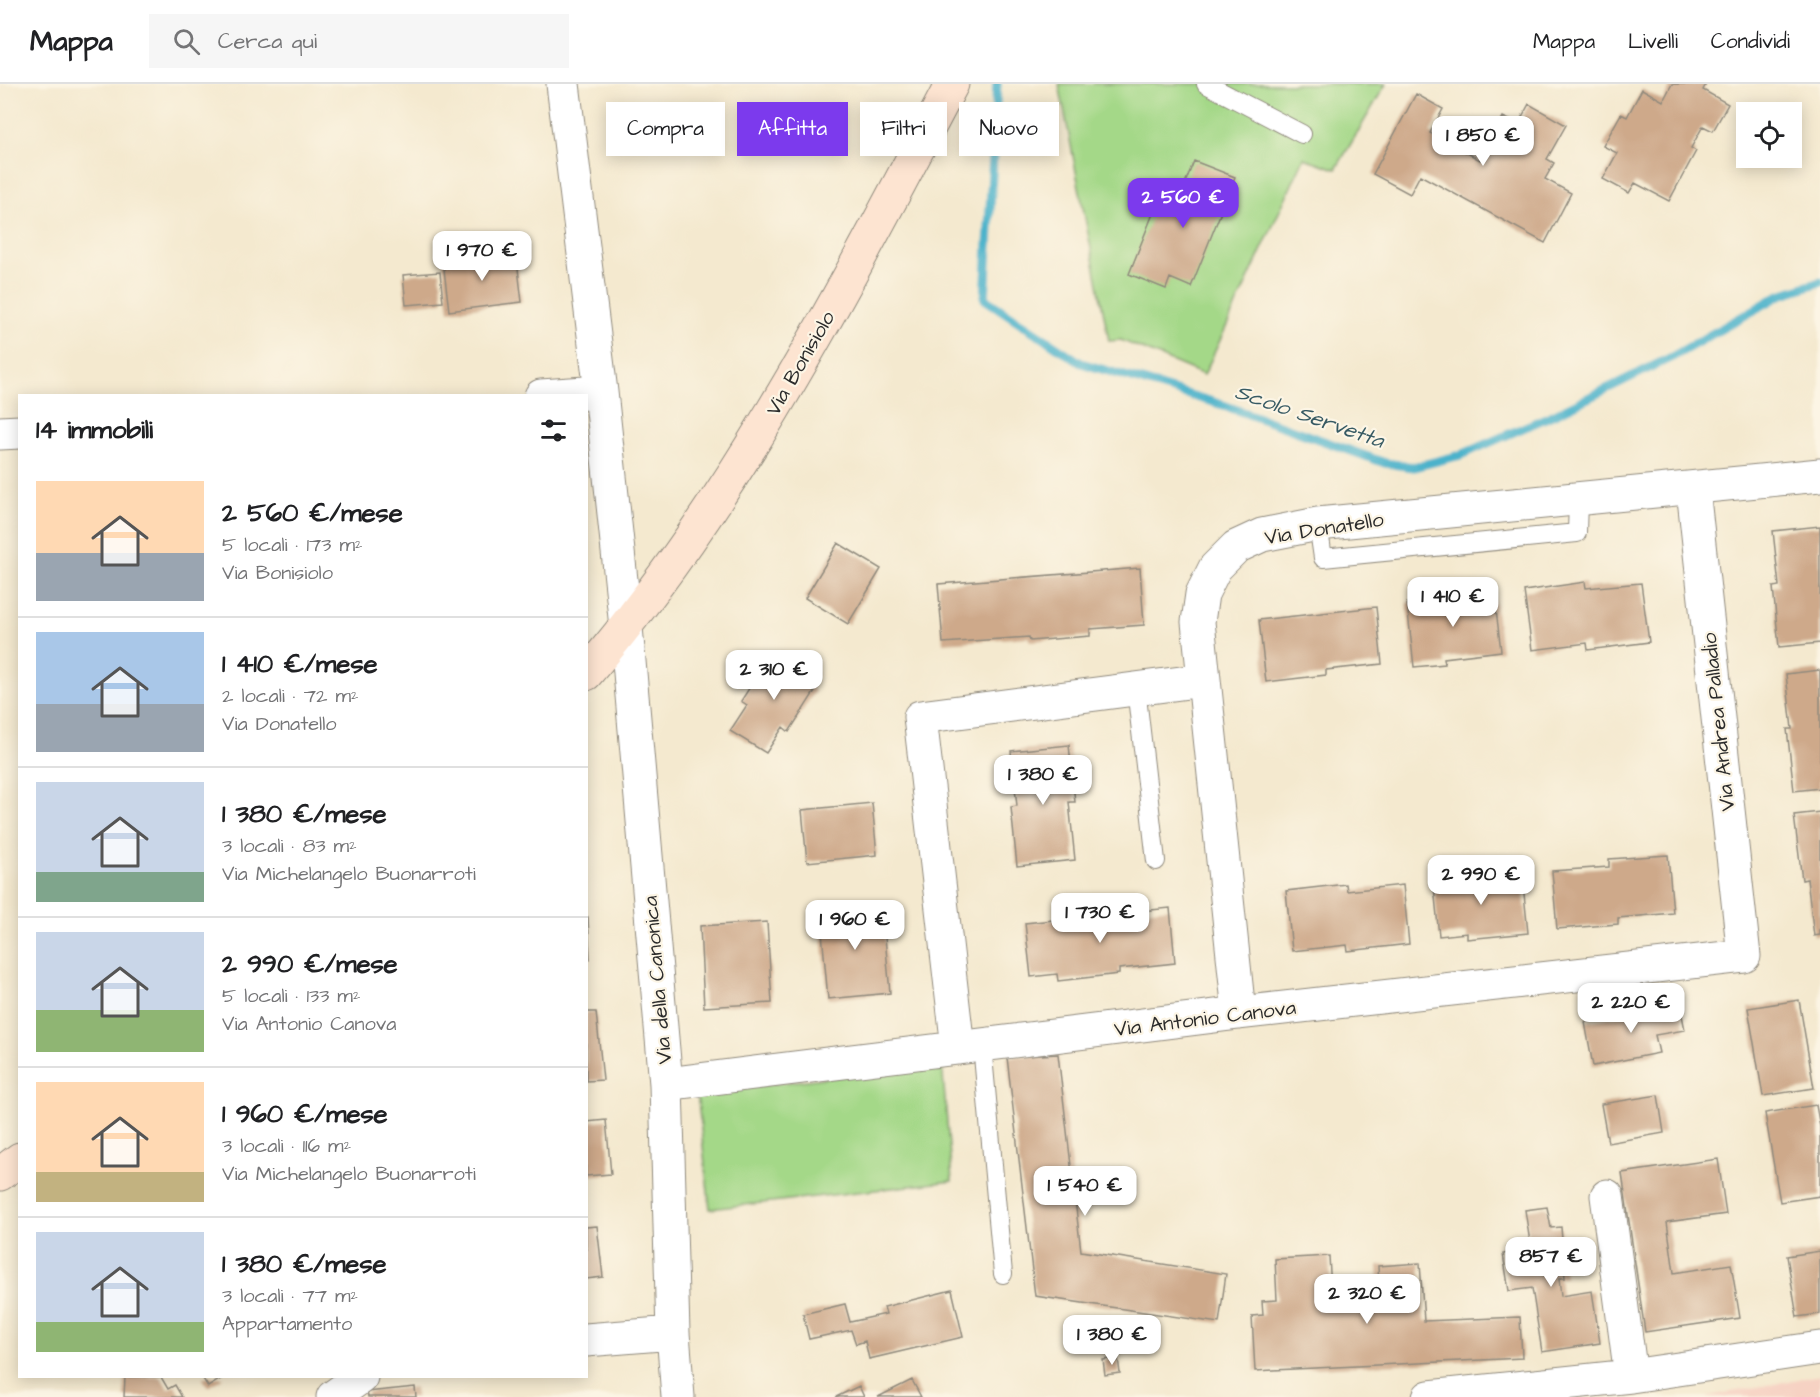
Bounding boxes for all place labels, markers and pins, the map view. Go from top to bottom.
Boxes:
pin: 1 850 € [1428,116,1538,167]
pin: 2 560 € [1128,178,1238,229]
pin: 1 970 € [427,231,537,282]
pin: 1 410 € [1398,577,1508,628]
pin: 2 310 € [719,650,829,701]
pin: 1 380 € [988,755,1098,806]
pin: 2 990 € [1426,855,1536,906]
pin: 1 730 € [1045,893,1155,944]
pin: 1 960 € [800,900,910,951]
pin: 2 220 € [1576,983,1686,1034]
pin: 1 540 € [1030,1166,1140,1217]
pin: 857 € [1509,1237,1593,1288]
pin: 2 320 € [1312,1274,1422,1325]
pin: 1 380 € [1057,1315,1167,1366]

